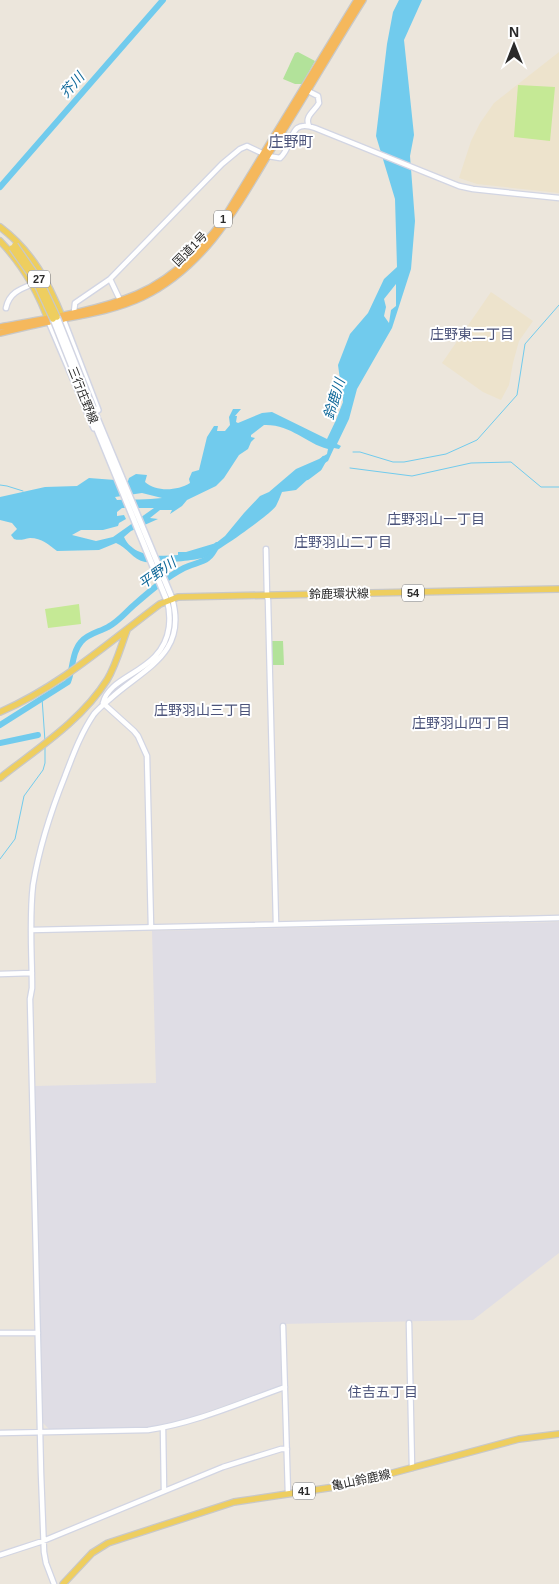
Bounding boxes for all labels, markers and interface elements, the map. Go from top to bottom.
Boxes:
north arrow [489,20,539,70]
text: N [509,24,519,40]
water label: 芥川 [57,68,89,101]
district label: 庄野町 [268,133,314,150]
road number: 1 [214,210,232,228]
street label: 国道1号 [170,229,210,269]
road number: 27 [28,270,50,288]
district label: 庄野東二丁目 [430,326,514,342]
street label: 三行庄野線 [65,365,101,425]
water label: 鈴鹿川 [320,375,348,421]
district label: 庄野羽山一丁目 [387,511,485,527]
district label: 庄野羽山二丁目 [294,534,392,550]
water label: 平野川 [135,553,180,592]
road number: 54 [402,584,424,602]
street label: 鈴鹿環状線 [309,586,369,602]
district label: 庄野羽山三丁目 [154,702,252,718]
district label: 庄野羽山四丁目 [412,715,510,731]
district label: 住吉五丁目 [348,1384,418,1400]
street label: 亀山鈴鹿線 [330,1467,392,1493]
road number: 41 [293,1482,315,1500]

